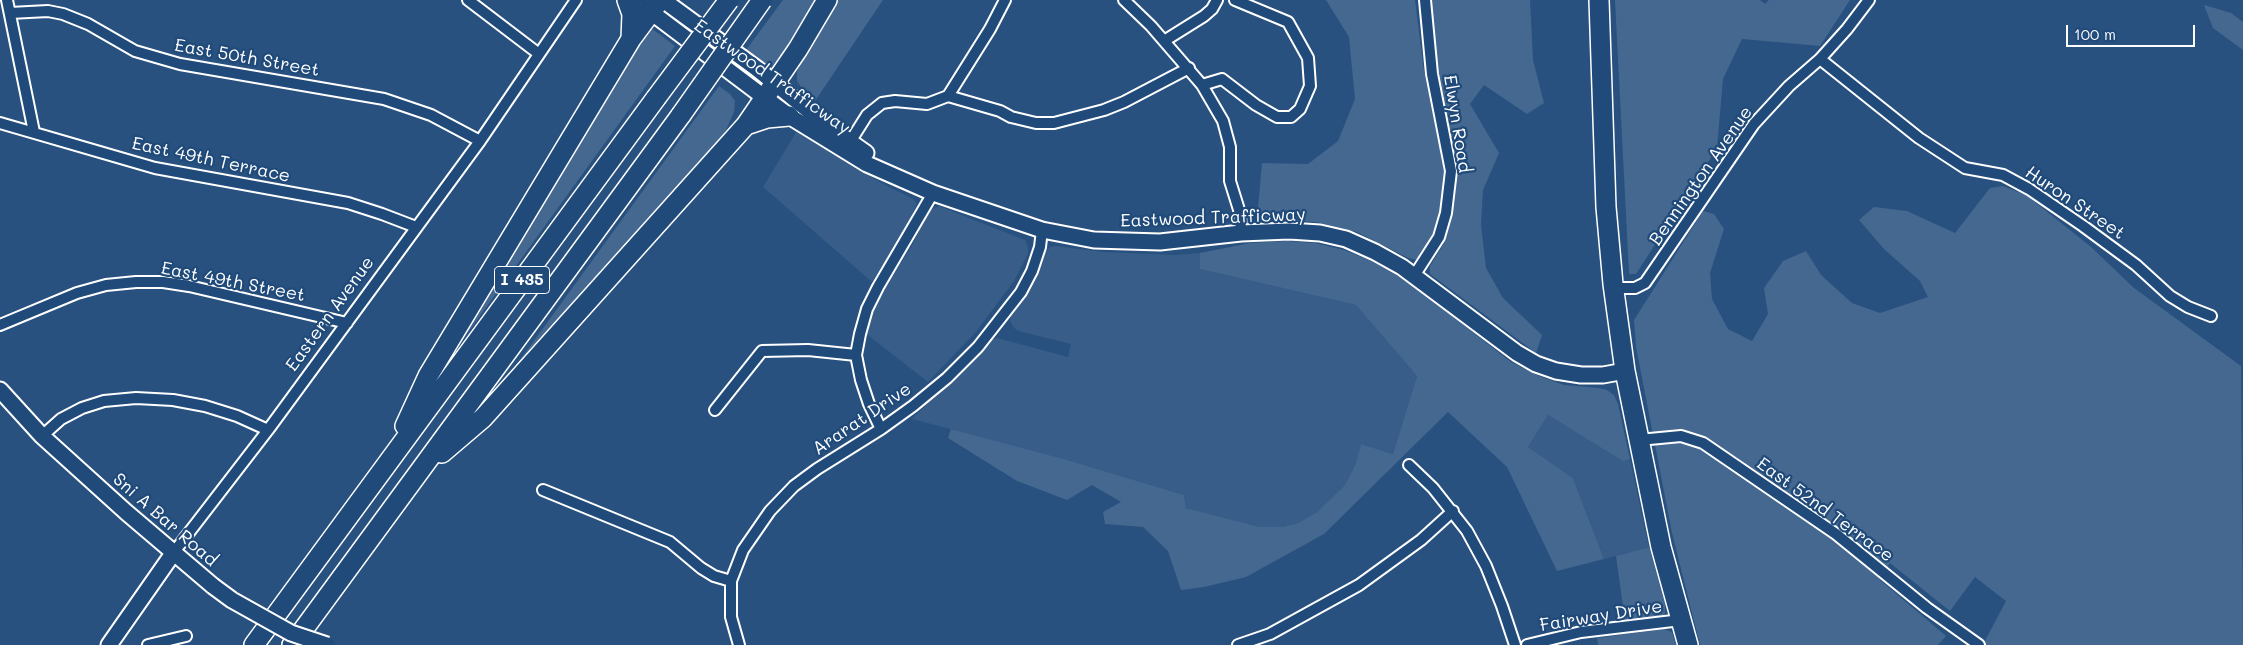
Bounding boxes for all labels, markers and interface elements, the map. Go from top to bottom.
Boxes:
street label: Eastwood Trafficway [690,15,854,139]
scale bar [2068,15,2197,47]
text: 100 m [2074,24,2116,44]
street label: East 50th Street [173,35,321,81]
street label: Elwyn Road [1439,74,1475,174]
street label: Bennington Avenue [1645,102,1757,250]
street label: East 49th Terrace [130,133,292,187]
street label: Huron Street [2021,162,2129,244]
street label: Eastwood Trafficway [1120,204,1306,232]
street label: Eastern Avenue [281,252,379,376]
street label: East 49th Street [159,257,307,307]
road number: I 435 [494,266,550,294]
street label: Ararat Drive [809,378,915,460]
street label: East 52nd Terrace [1752,453,1898,567]
street label: Sni A Bar Road [108,469,222,571]
street label: Fairway Drive [1538,596,1664,636]

